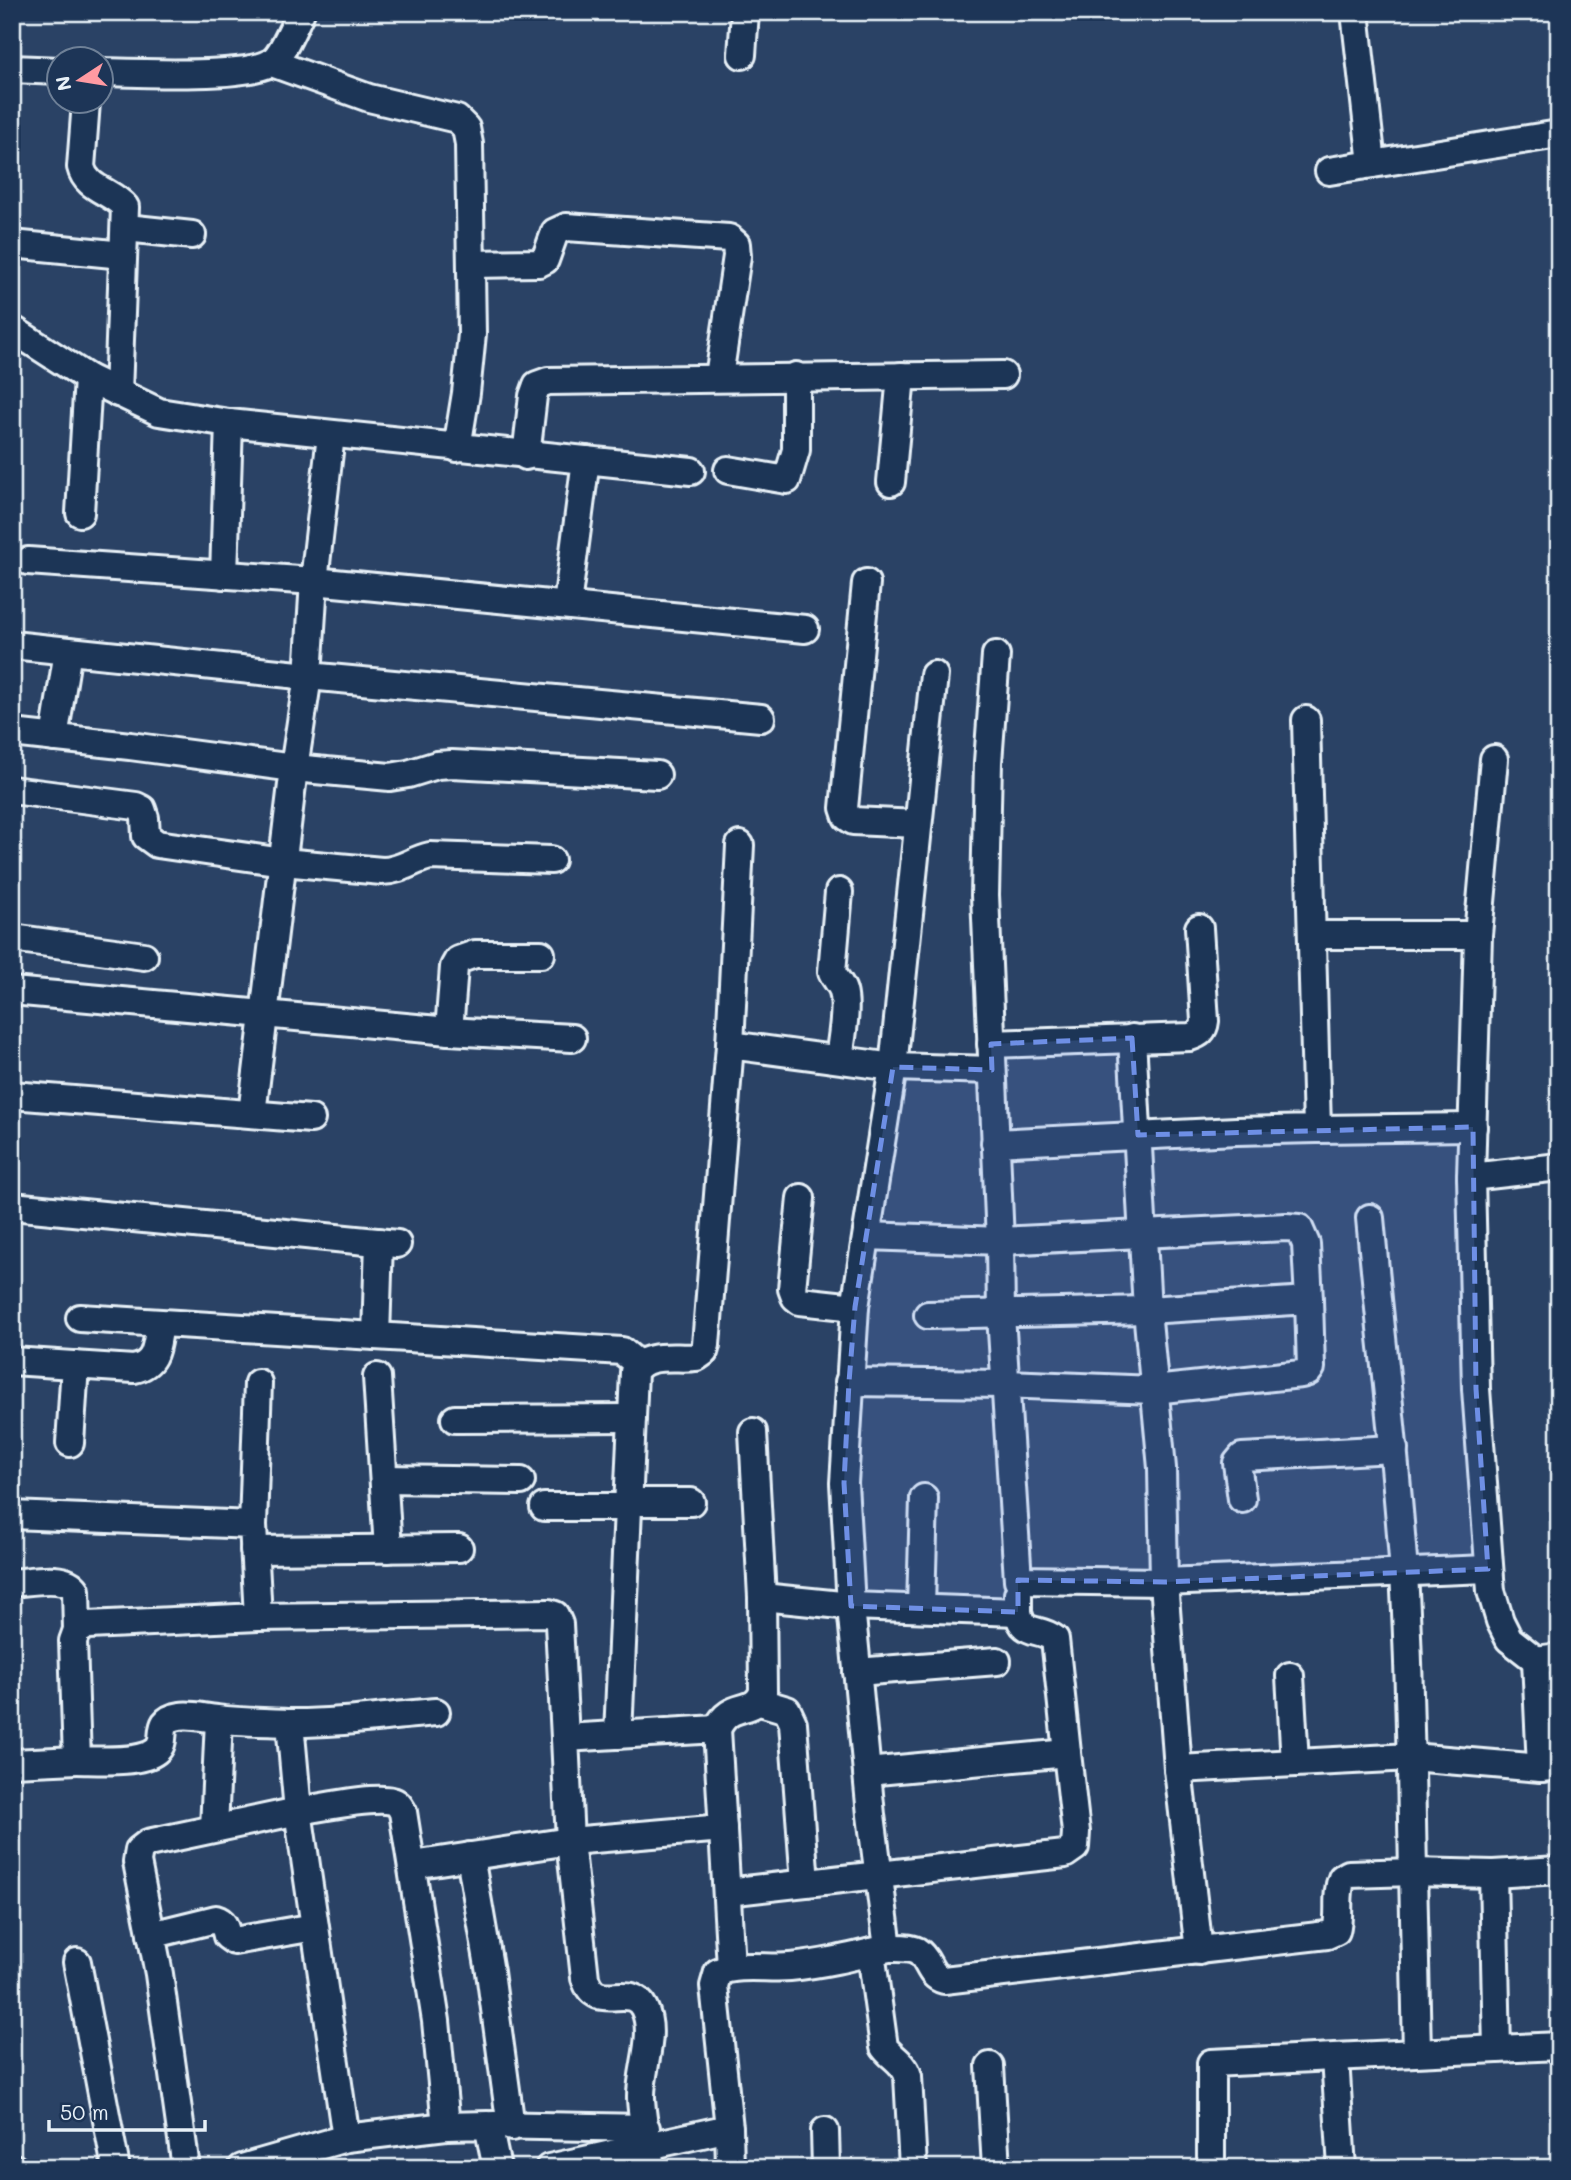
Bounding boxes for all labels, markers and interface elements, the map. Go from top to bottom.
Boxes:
north arrow [46,46,116,116]
text: N [49,74,77,93]
scale bar [49,2089,205,2133]
text: 50 m [60,2098,109,2125]

